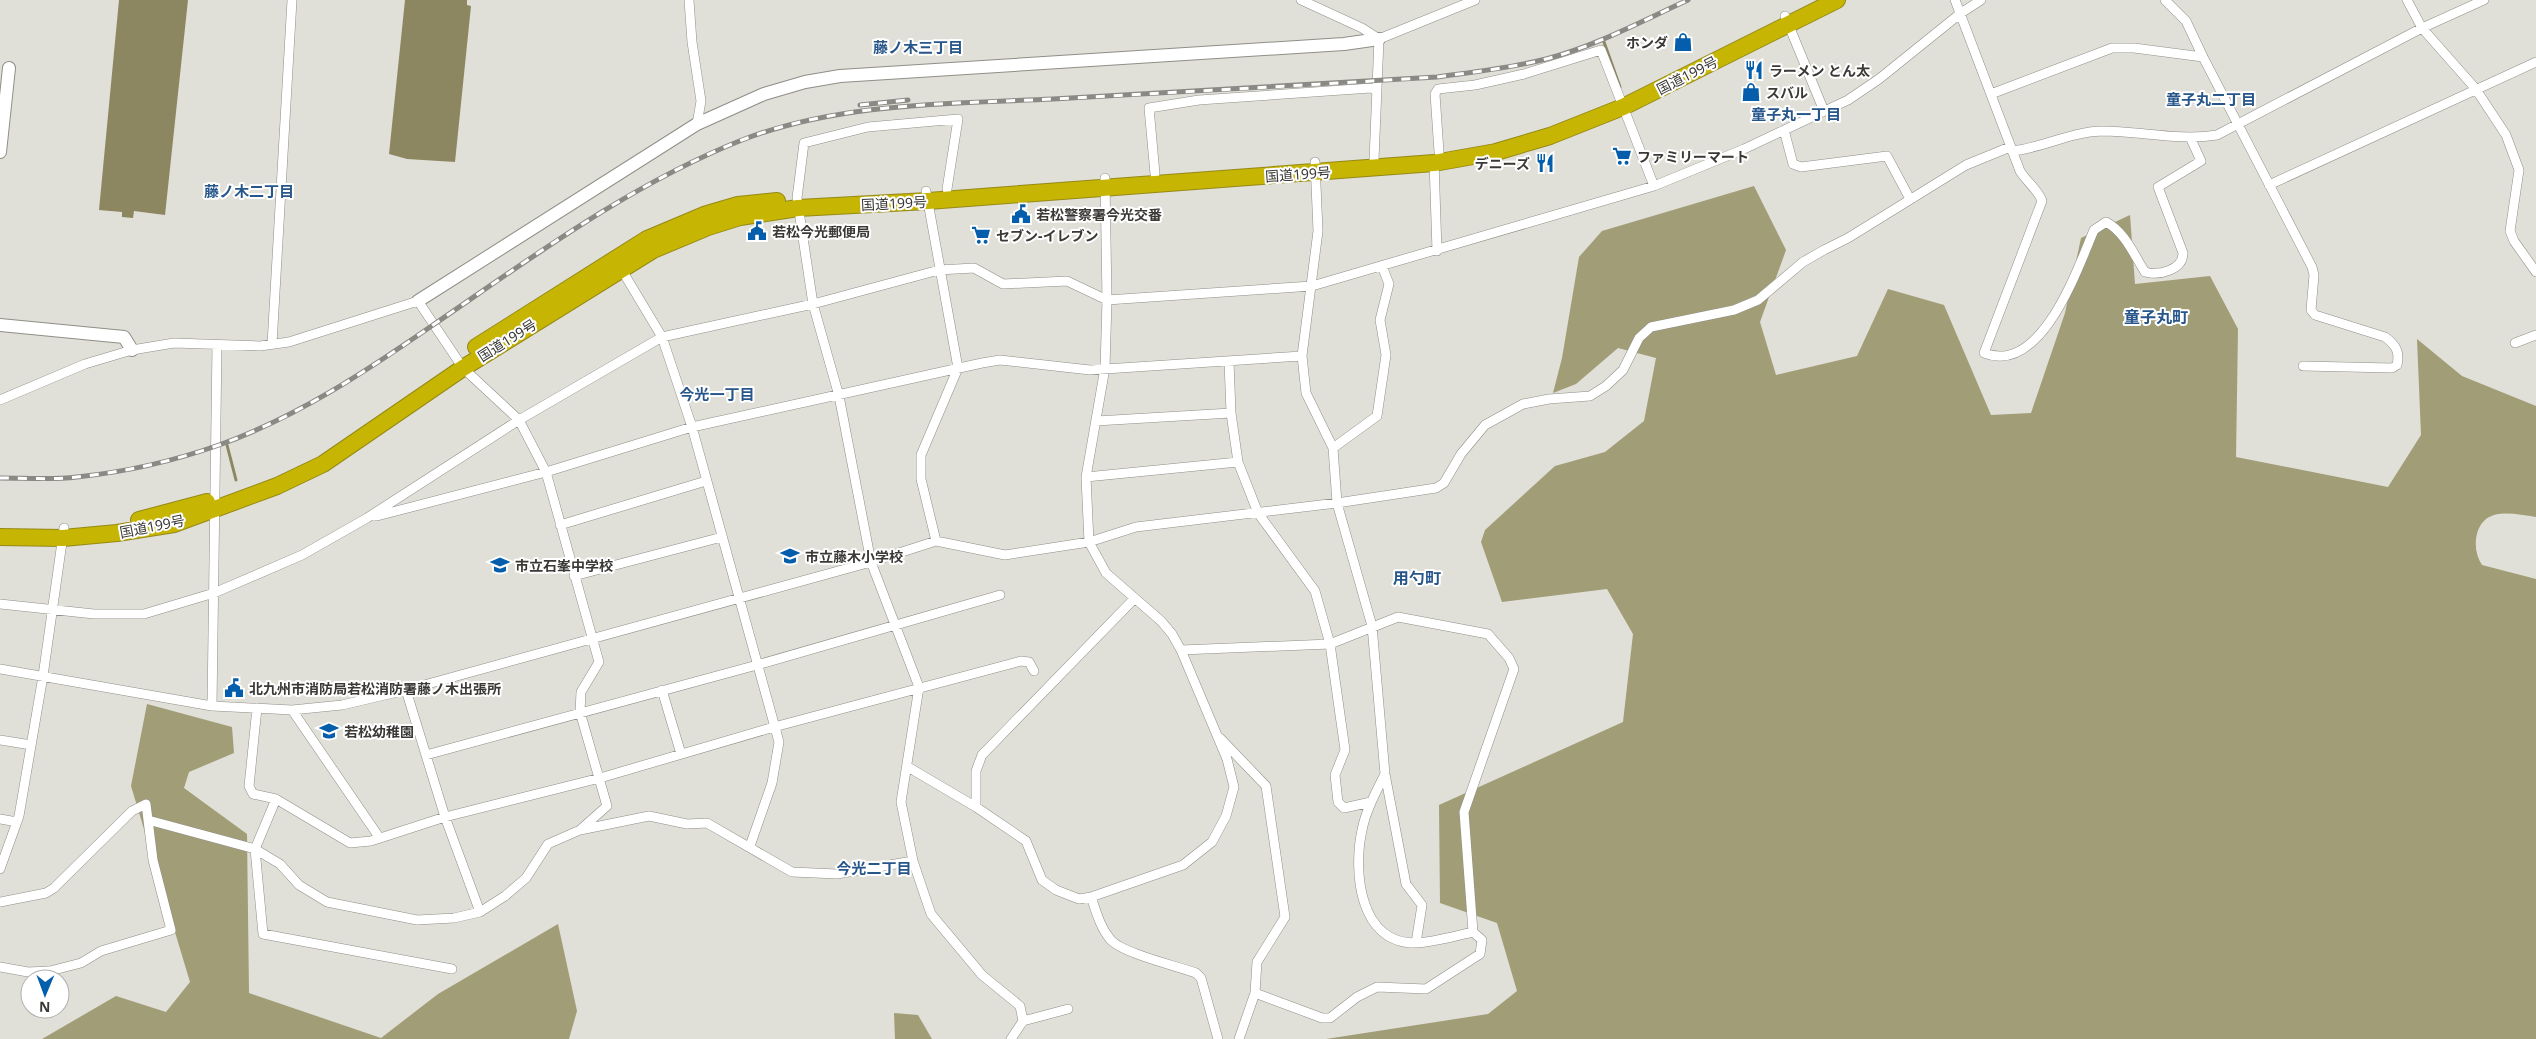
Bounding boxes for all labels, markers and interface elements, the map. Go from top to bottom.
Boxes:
shop icon: ホンダ [1672,31,1694,53]
place label: ホンダ [1626,33,1668,52]
district label: 藤ノ木三丁目 [873,37,963,57]
street label: 国道199号 [1653,52,1721,98]
restaurant icon: ラーメン とん太 [1743,59,1765,81]
place label: ラーメン とん太 [1769,61,1870,80]
shop icon: スバル [1740,81,1762,103]
place label: スバル [1766,83,1808,102]
district label: 童子丸二丁目 [2166,89,2256,109]
district label: 童子丸一丁目 [1751,104,1841,124]
supermarket icon: ファミリーマート [1611,145,1633,167]
place label: ファミリーマート [1637,147,1749,166]
restaurant icon: デニーズ [1534,152,1556,174]
place label: デニーズ [1475,154,1530,173]
street label: 国道199号 [1264,162,1332,186]
district label: 藤ノ木二丁目 [204,181,294,201]
street label: 国道199号 [861,192,927,214]
public building icon: 若松警察署今光交番 [1010,203,1032,225]
place label: 若松警察署今光交番 [1036,205,1162,224]
public building icon: 若松今光郵便局 [746,220,768,242]
place label: 若松今光郵便局 [772,222,870,241]
supermarket icon: セブン-イレブン [970,224,992,246]
place label: セブン-イレブン [996,226,1098,245]
district label: 童子丸町 [2124,306,2188,328]
street label: 国道199号 [474,314,540,366]
district label: 今光一丁目 [679,384,755,404]
street label: 国道199号 [118,510,186,542]
school or university icon: 市立藤木小学校 [779,545,801,567]
place label: 市立藤木小学校 [805,547,903,566]
school or university icon: 市立石峯中学校 [489,554,511,576]
place label: 市立石峯中学校 [515,556,613,575]
district label: 用勺町 [1393,567,1441,589]
public building icon: 北九州市消防局若松消防署藤ノ木出張所 [223,677,245,699]
place label: 北九州市消防局若松消防署藤ノ木出張所 [249,679,501,698]
school or university icon: 若松幼稚園 [318,720,340,742]
place label: 若松幼稚園 [344,722,414,741]
district label: 今光二丁目 [836,858,912,878]
north arrow [20,969,70,1019]
text: N [39,998,51,1017]

